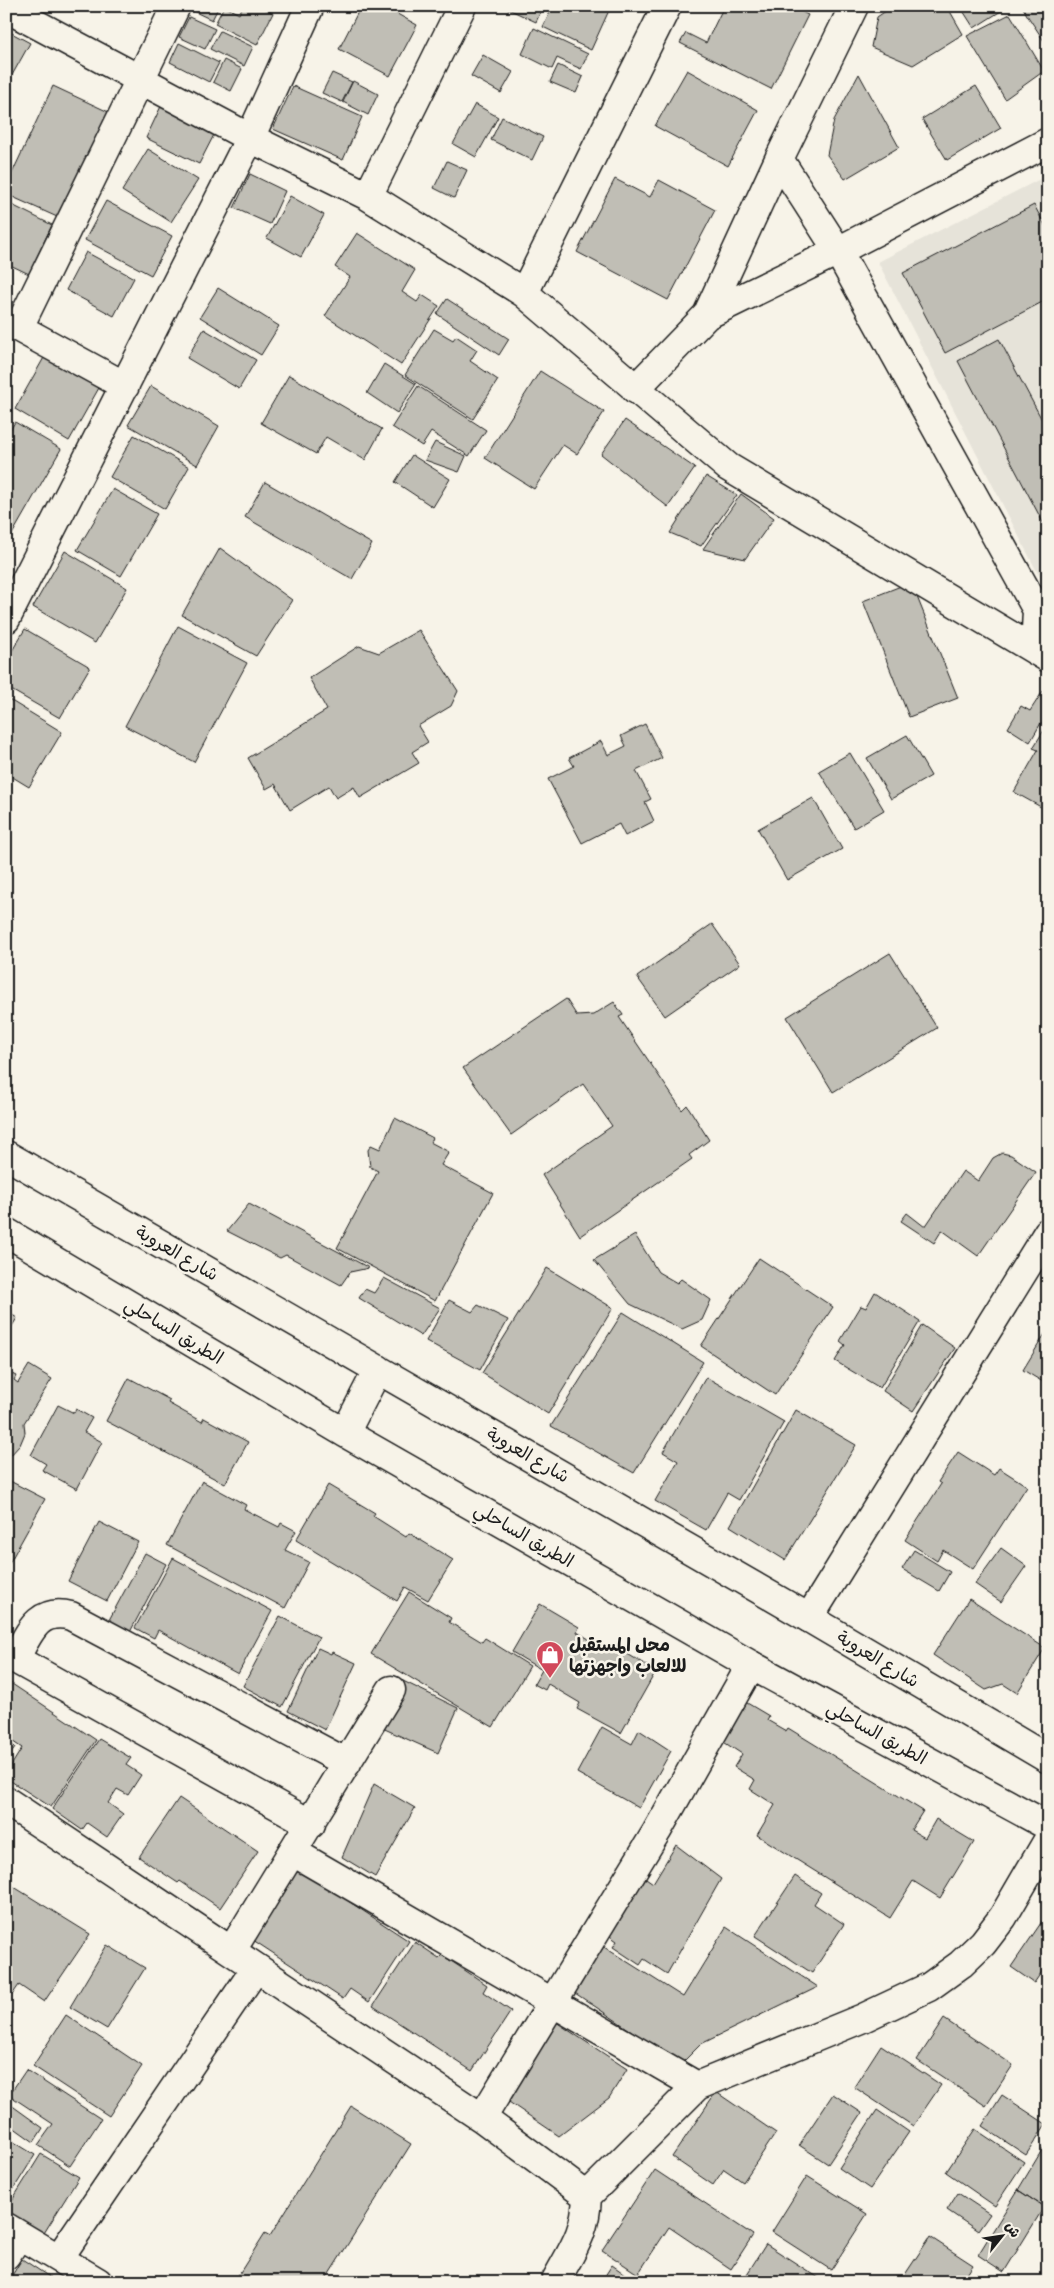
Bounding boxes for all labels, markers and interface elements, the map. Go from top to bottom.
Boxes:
street label: شارع العروبة [130,1221,222,1289]
street label: الطريق الساحلي [118,1294,227,1373]
street label: شارع العروبة [481,1423,573,1491]
street label: الطريق الساحلي [468,1499,577,1577]
street label: شارع العروبة [831,1627,923,1696]
place label: محل المستقبل للالعاب واجهزتها [569,1635,686,1681]
shop icon: محل المستقبل للالعاب واجهزتها [535,1640,565,1679]
street label: الطريق الساحلي [821,1697,930,1774]
north arrow [976,2210,1026,2260]
text: ش [999,2219,1024,2242]

